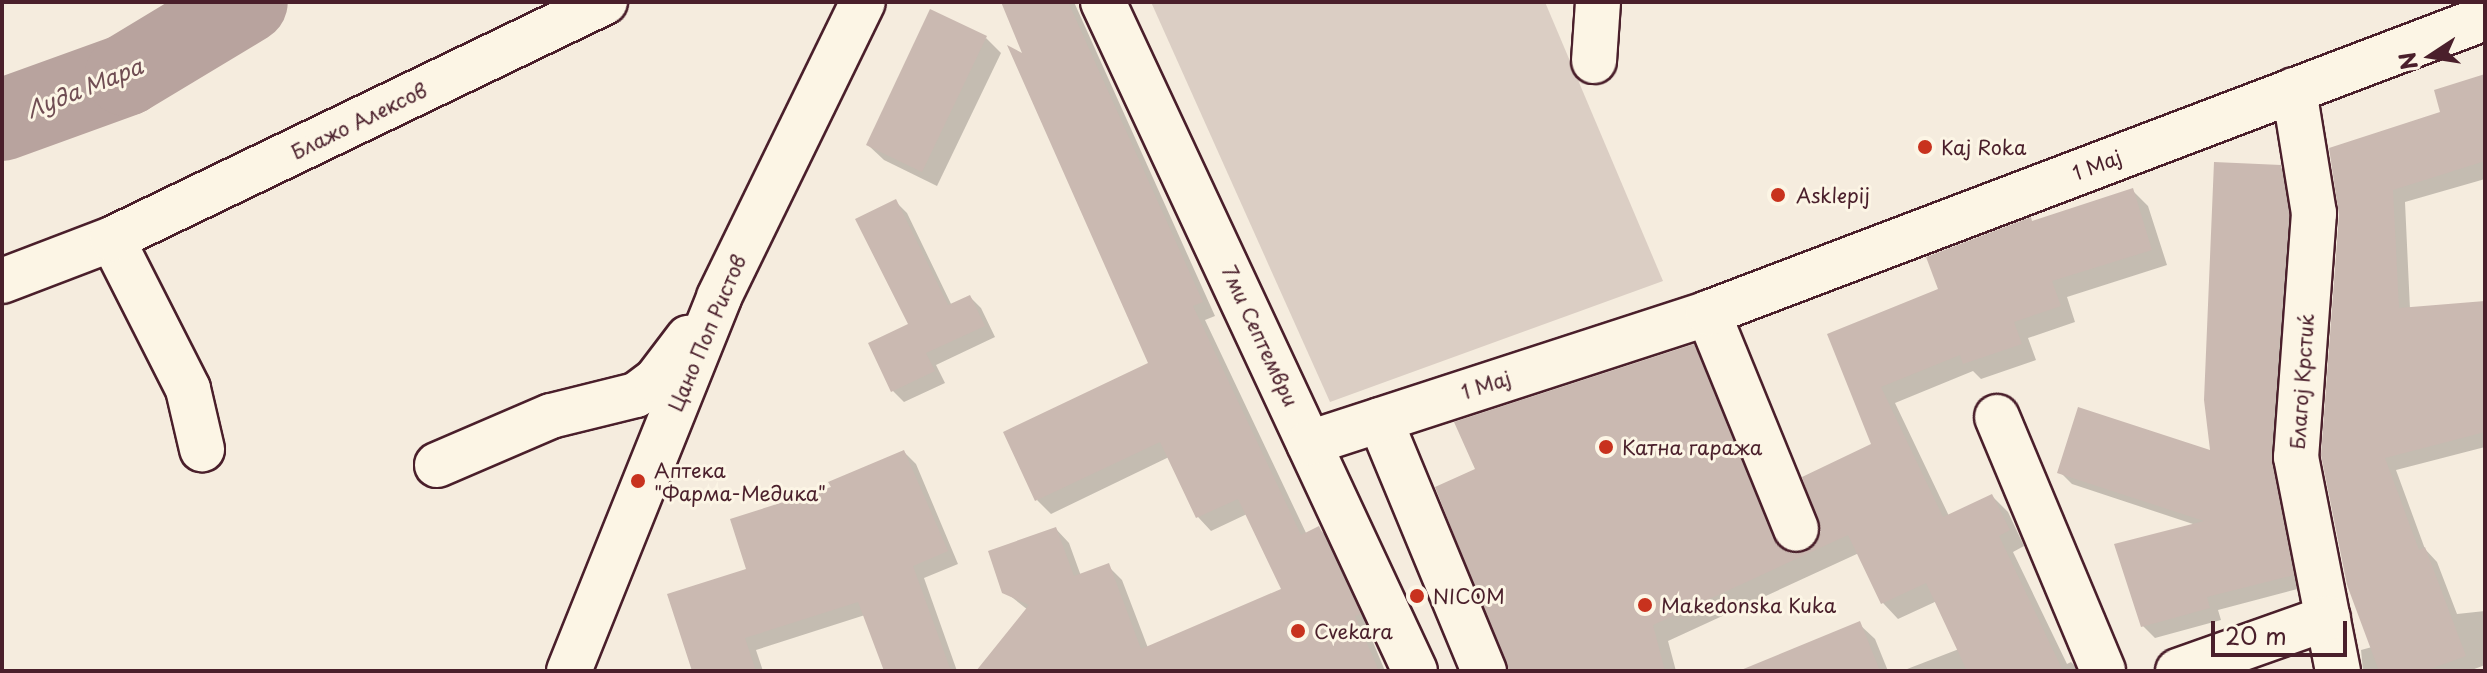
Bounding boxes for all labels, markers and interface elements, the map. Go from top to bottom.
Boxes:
north arrow [2391,16,2471,96]
text: N [2389,49,2425,73]
water label: Луда Мара [22,52,146,122]
street label: Блажо Алексов [287,78,431,164]
place label: Kaj Roka [1941,135,2027,159]
marker: Kaj Roka [1916,138,1934,156]
street label: 1 Maj [2068,144,2126,186]
place label: Asklepij [1796,183,1870,207]
marker: Asklepij [1767,184,1789,206]
street label: Цано Поп Ристов [663,250,751,416]
street label: 7ми Септември [1217,262,1303,410]
street label: Благој Крстиќ [2285,313,2319,451]
street label: 1 Maj [1458,366,1514,404]
place label: Катна гаража [1622,435,1762,459]
marker: Катна гаража [1597,438,1615,456]
place label: Аптека "Фарма-Медика" [654,458,826,505]
marker: Аптека "Фарма-Медика" [629,472,647,490]
place label: NICOM [1433,584,1505,608]
marker: NICOM [1408,587,1426,605]
place label: Makedonska Kuka [1661,593,1838,617]
marker: Makedonska Kuka [1636,596,1654,614]
scale bar [2215,605,2351,655]
text: 20 m [2225,617,2287,653]
place label: Cvekara [1314,619,1393,643]
marker: Cvekara [1289,622,1307,640]

